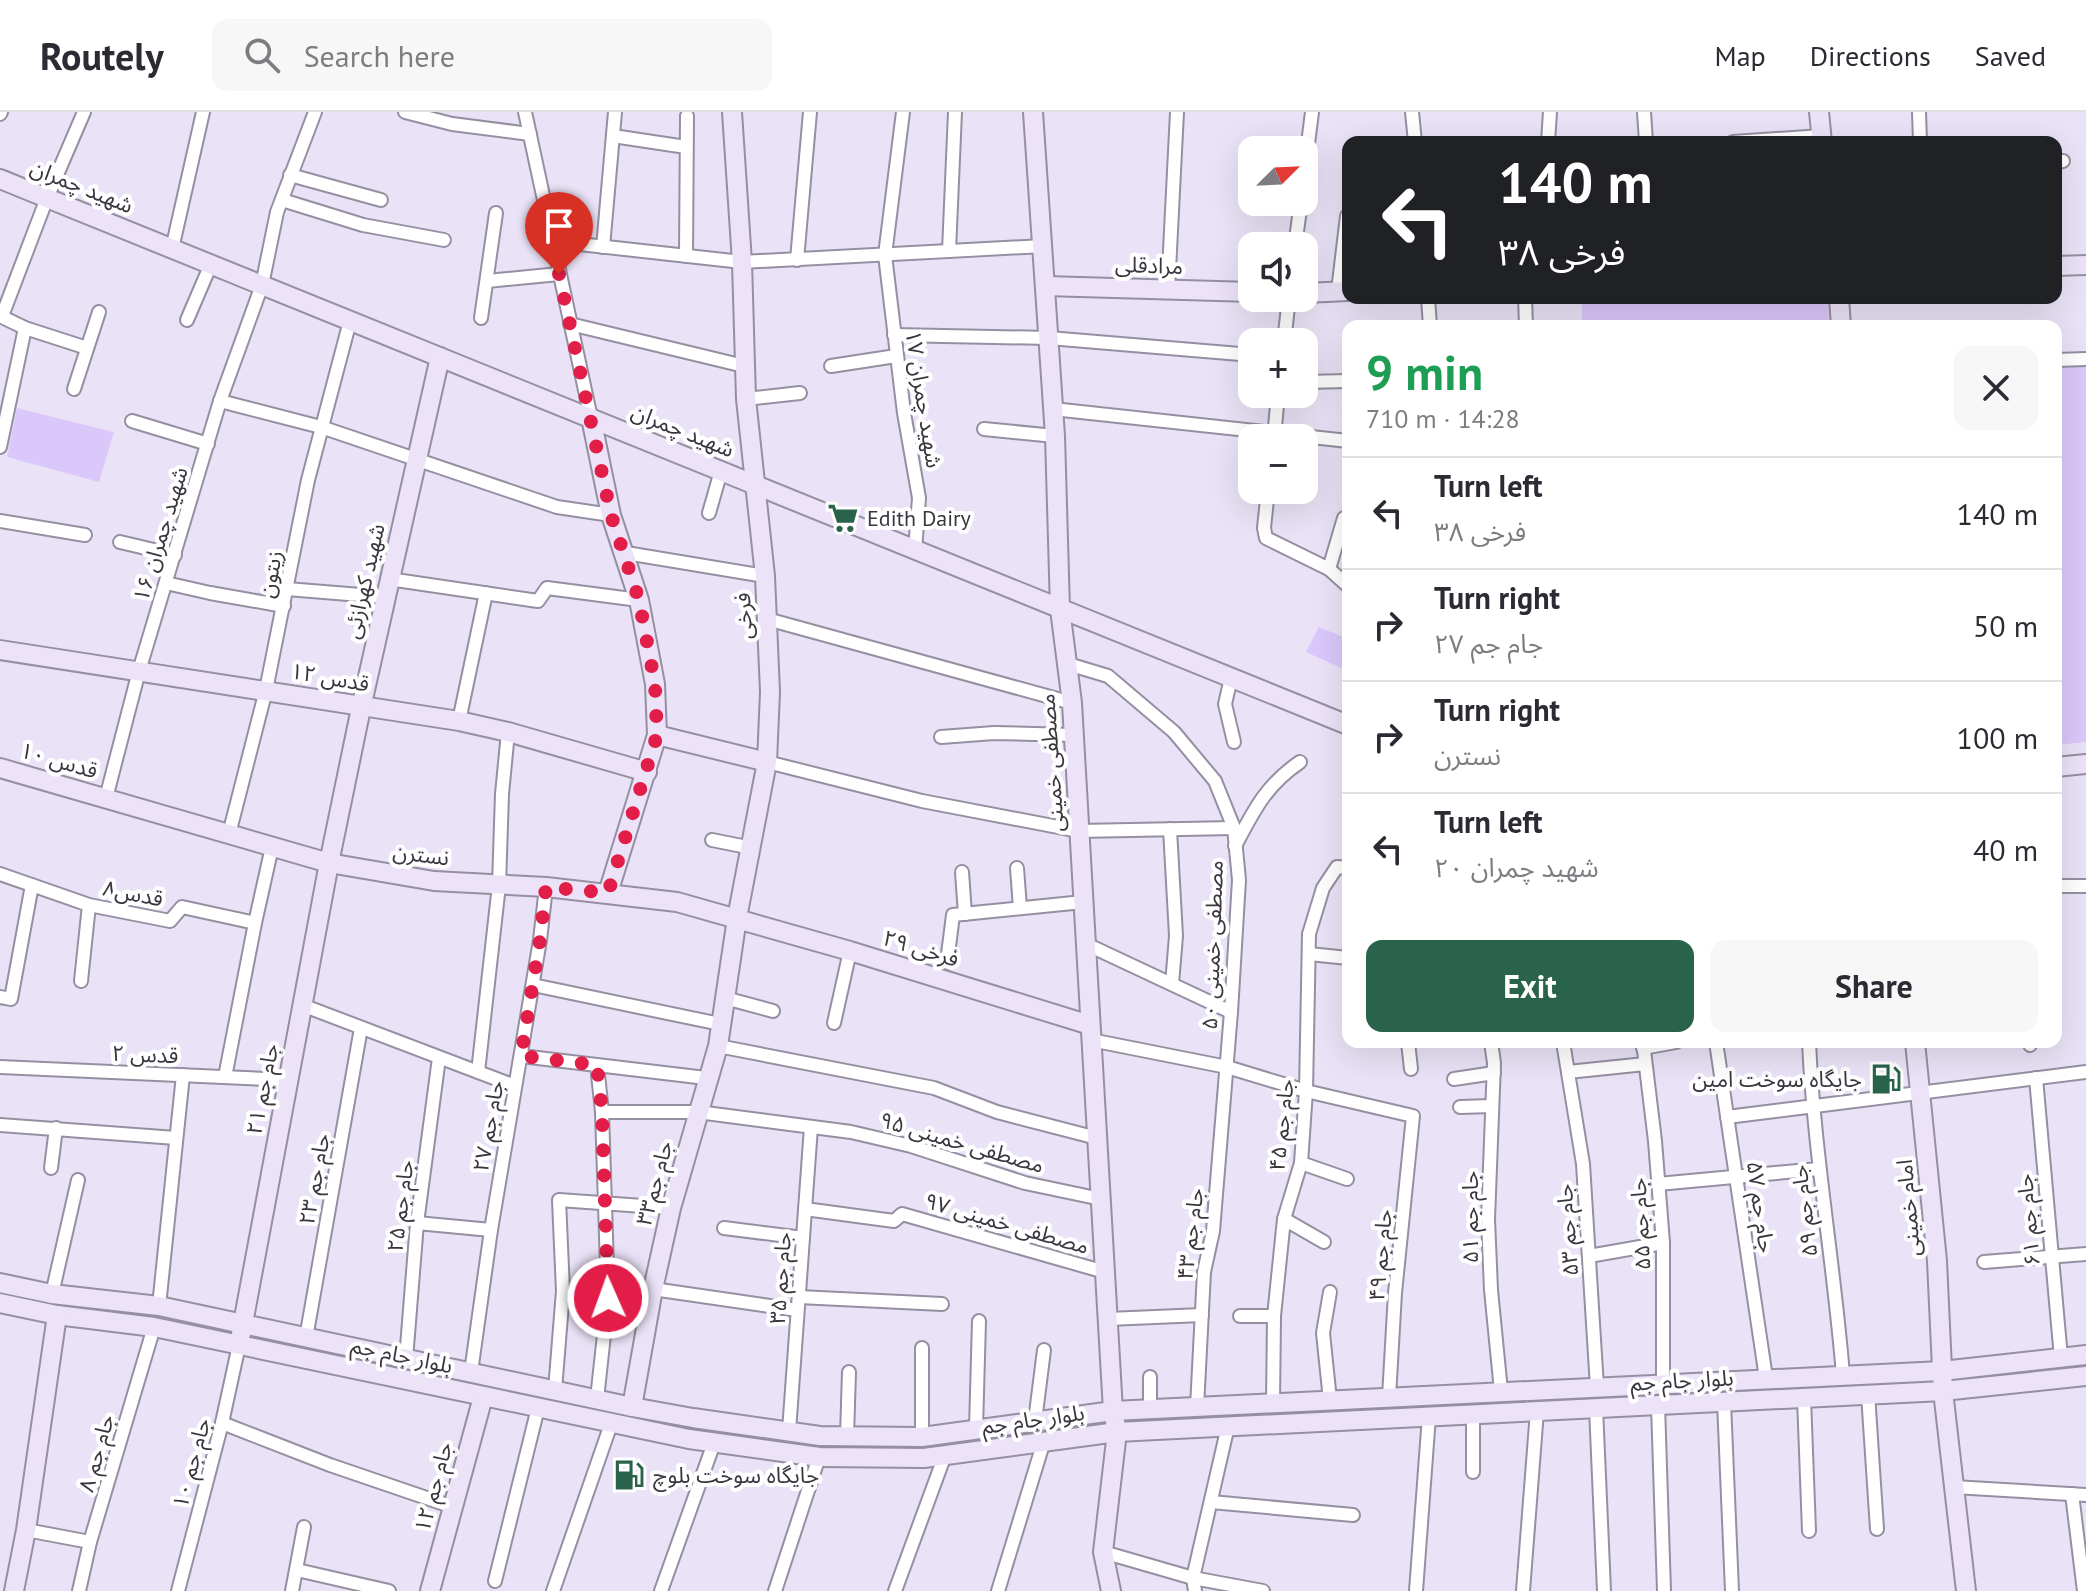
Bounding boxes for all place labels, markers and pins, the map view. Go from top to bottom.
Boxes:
pin [525,192,593,274]
supermarket icon: Edith Dairy [826,501,860,535]
place label: Edith Dairy [867,504,972,532]
fuel station icon: جایگاه سوخت امین [1869,1062,1903,1096]
place label: جایگاه سوخت امین [1692,1065,1862,1093]
fuel station icon: جایگاه سوخت بلوچ [612,1458,646,1492]
place label: جایگاه سوخت بلوچ [653,1461,819,1492]

